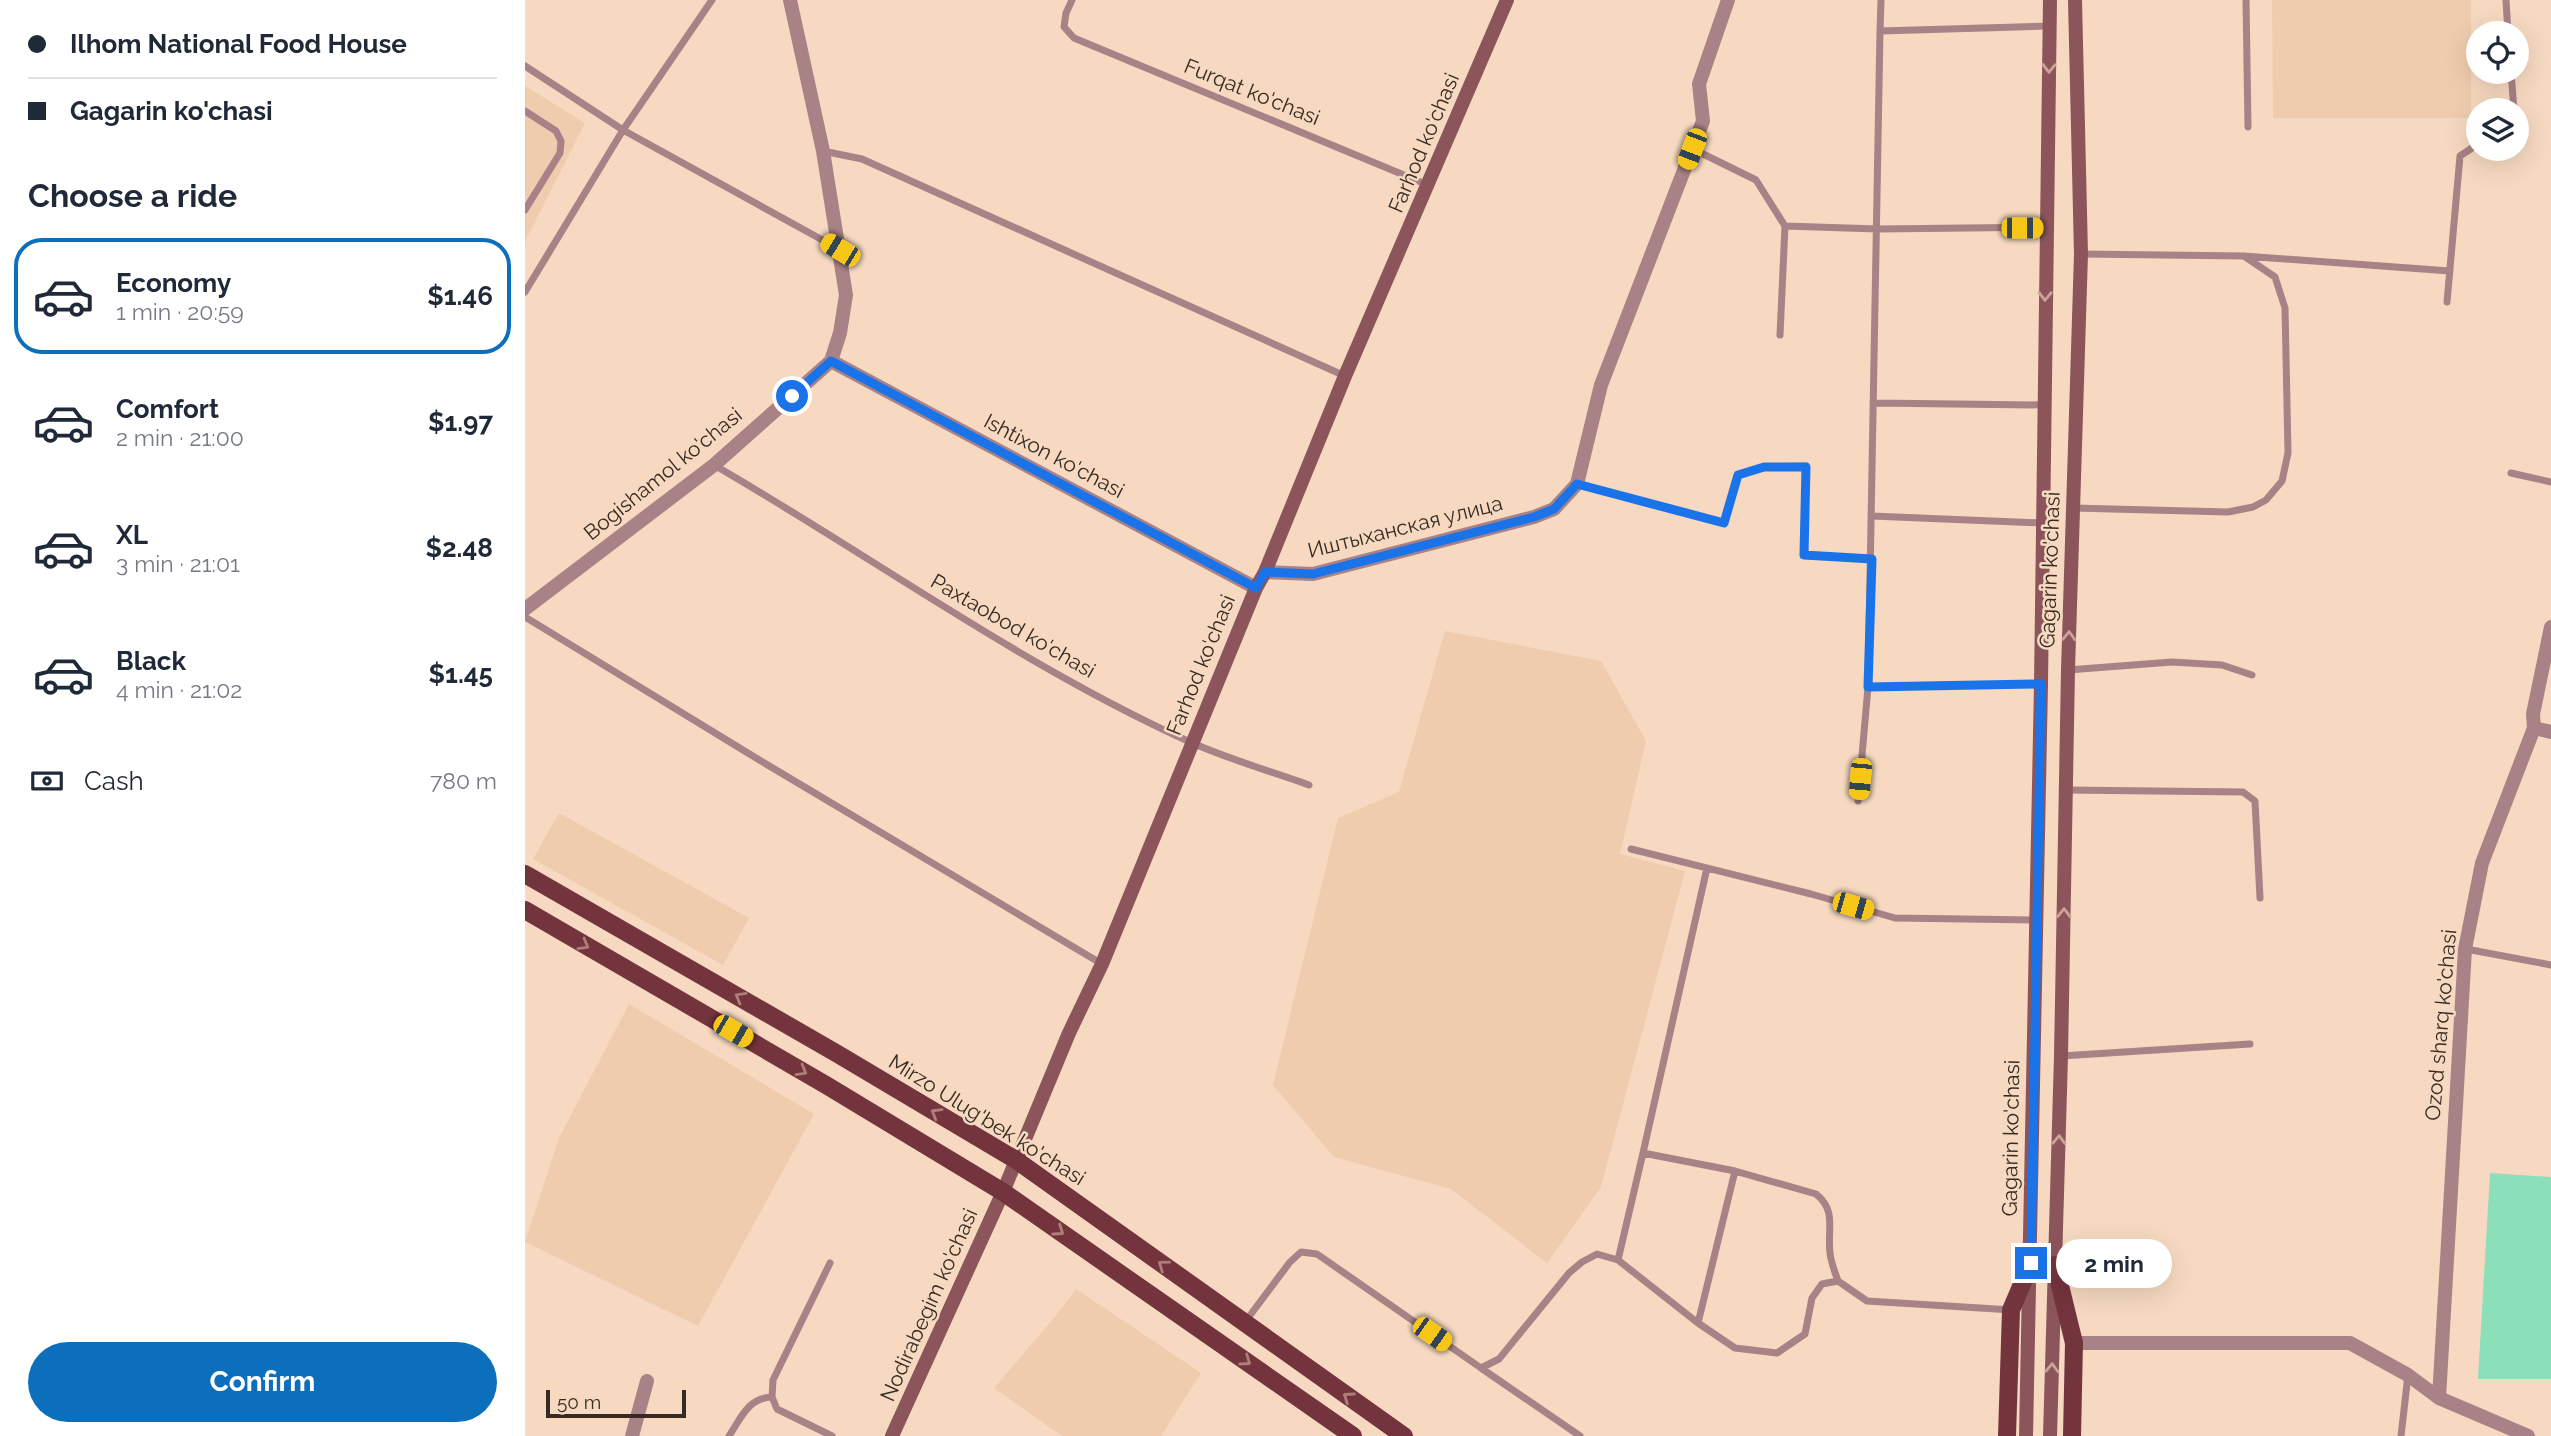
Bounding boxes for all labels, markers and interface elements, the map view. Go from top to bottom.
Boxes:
map controls [2466,21,2529,161]
button: locate [2466,21,2529,84]
text: Ilhom National Food House [70,29,407,59]
street label: Furqat ko'chasi [1181,53,1324,130]
one-way arrow [2041,63,2057,74]
street label: Farhod ko'chasi [1383,69,1464,216]
text: Gagarin ko'chasi [70,96,273,126]
button: layers [2466,98,2529,161]
car [1675,126,1710,172]
text: Choose a ride [28,177,237,214]
car [2002,218,2044,239]
car [817,230,864,270]
icon: car [32,265,95,328]
text: Economy [116,268,231,298]
text: $1.46 [427,281,493,311]
one-way arrow [2038,290,2053,301]
text: 1 min · 20:59 [116,298,244,325]
route start [776,380,808,412]
icon: car [32,391,95,454]
text: Comfort [116,394,219,424]
street label: Bogishamol ko'chasi [579,402,747,545]
text: $1.97 [428,407,493,437]
street label: Ishtixon ko'chasi [980,408,1129,503]
text: 2 min · 21:00 [116,424,244,451]
street label: Иштыханская улица [1305,490,1505,563]
street label: Gagarin ko'chasi [2034,491,2065,649]
icon: car [32,517,95,580]
text: XL [116,520,148,550]
text: $2.48 [425,533,493,563]
text: 3 min · 21:01 [116,550,240,577]
street label: Paxtaobod ko'chasi [927,568,1100,683]
street label: Farhod ko'chasi [1161,591,1240,739]
one-way arrow [2062,631,2077,642]
icon: car [32,643,95,706]
text: Black [116,646,186,676]
text: $1.45 [429,659,493,689]
text: 4 min · 21:02 [116,676,242,703]
car [1848,757,1873,801]
icon: cash [28,762,66,800]
text: Cash [84,766,144,796]
text: 780 m [430,767,497,794]
car [1830,890,1877,922]
one-way arrow [2056,907,2072,918]
street label: Ozod sharq ko'chasi [2420,928,2461,1122]
one-way arrow [577,937,589,950]
one-way arrow [735,992,748,1005]
car [710,1011,757,1051]
street label: Mirzo Ulug'bek ko'chasi [884,1049,1090,1190]
street label: Gagarin ko'chasi [1997,1060,2024,1216]
one-way arrow [794,1063,807,1076]
one-way arrow [931,1108,944,1121]
one-way arrow [2051,1135,2066,1146]
street label: Nodirabegim ko'chasi [875,1204,982,1405]
one-way arrow [1051,1223,1064,1235]
callout: 2 min [2055,1238,2171,1288]
route end [2015,1247,2047,1279]
text: 2 min [2084,1250,2144,1277]
one-way arrow [1158,1261,1171,1273]
car [1409,1313,1456,1355]
button: Confirm [28,1342,497,1422]
one-way arrow [1238,1353,1251,1365]
one-way arrow [2044,1362,2060,1373]
scale bar [546,1387,686,1419]
text: 50 m [557,1391,601,1413]
one-way arrow [1343,1393,1356,1405]

